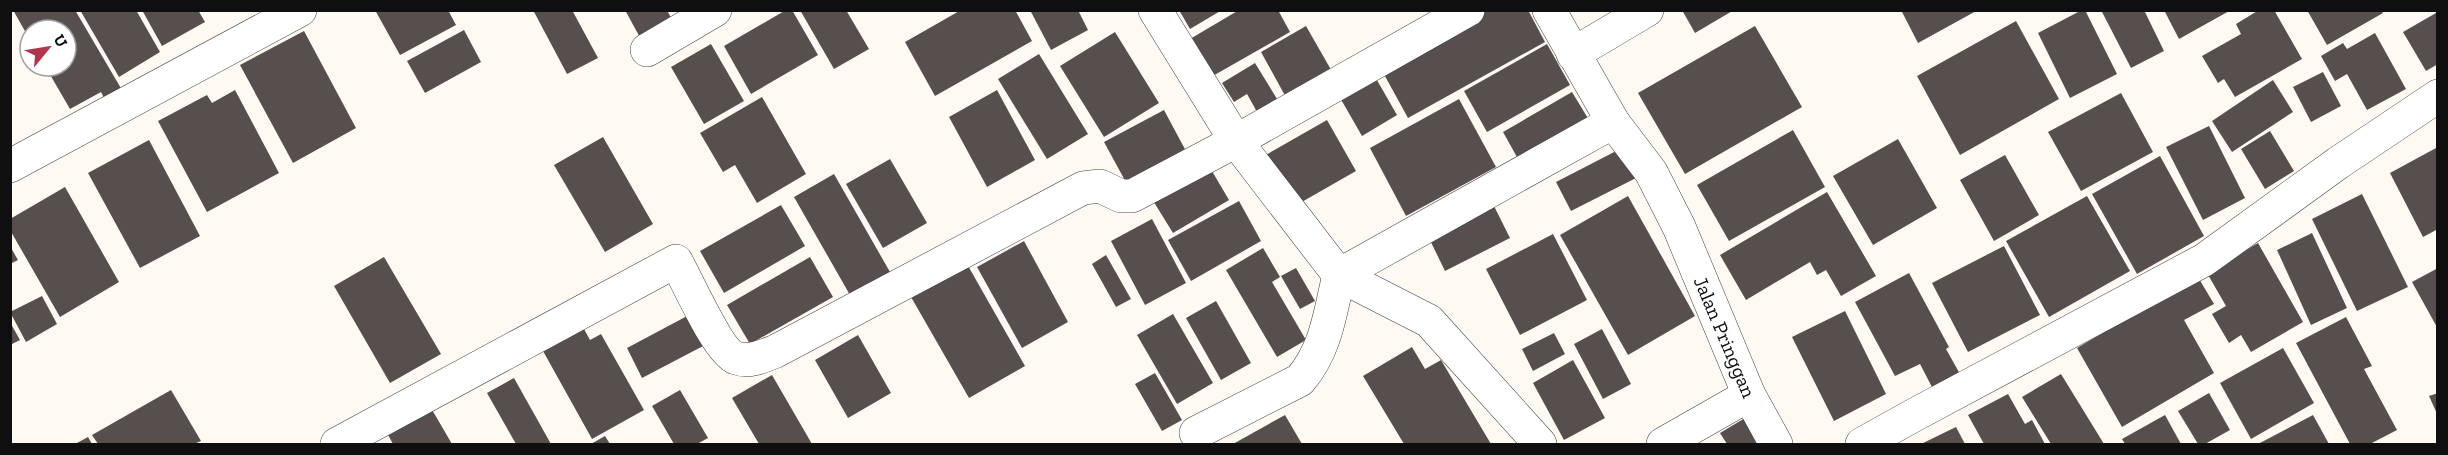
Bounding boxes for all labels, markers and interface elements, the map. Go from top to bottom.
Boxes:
north arrow [18,18,78,78]
text: U [49,31,72,51]
street label: Jalan Pringgan [1689,273,1761,402]

